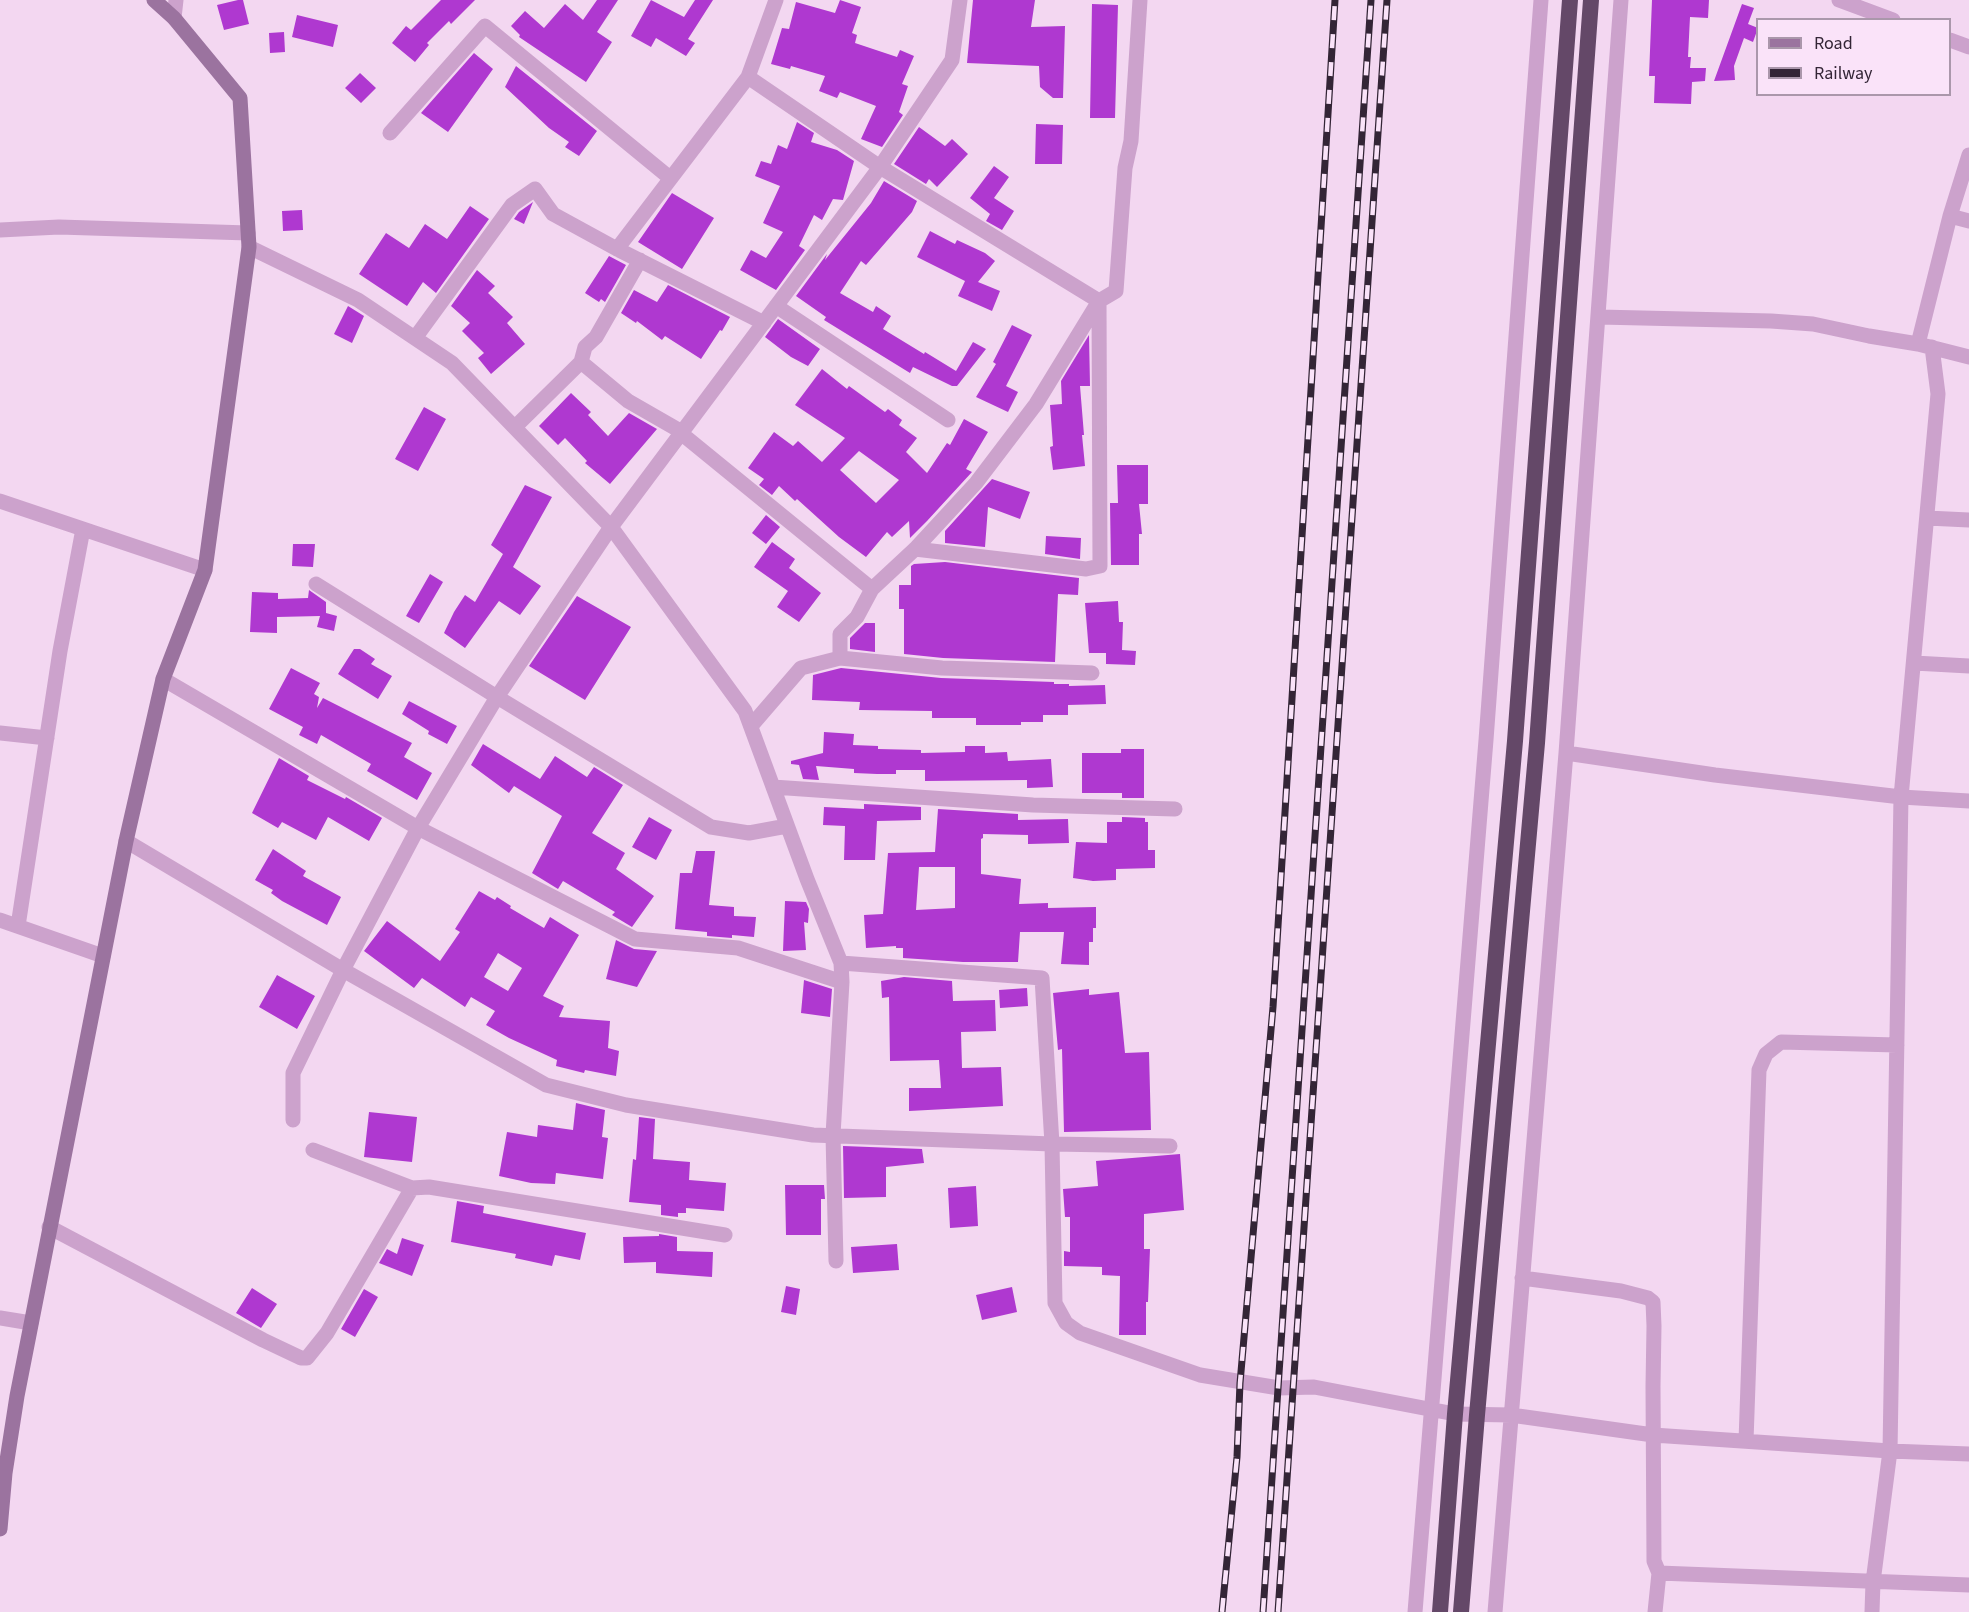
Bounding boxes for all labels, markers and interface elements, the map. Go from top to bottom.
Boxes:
legend [1756,18,1951,96]
text: Road [1814,31,1853,56]
text: Railway [1814,61,1873,86]

